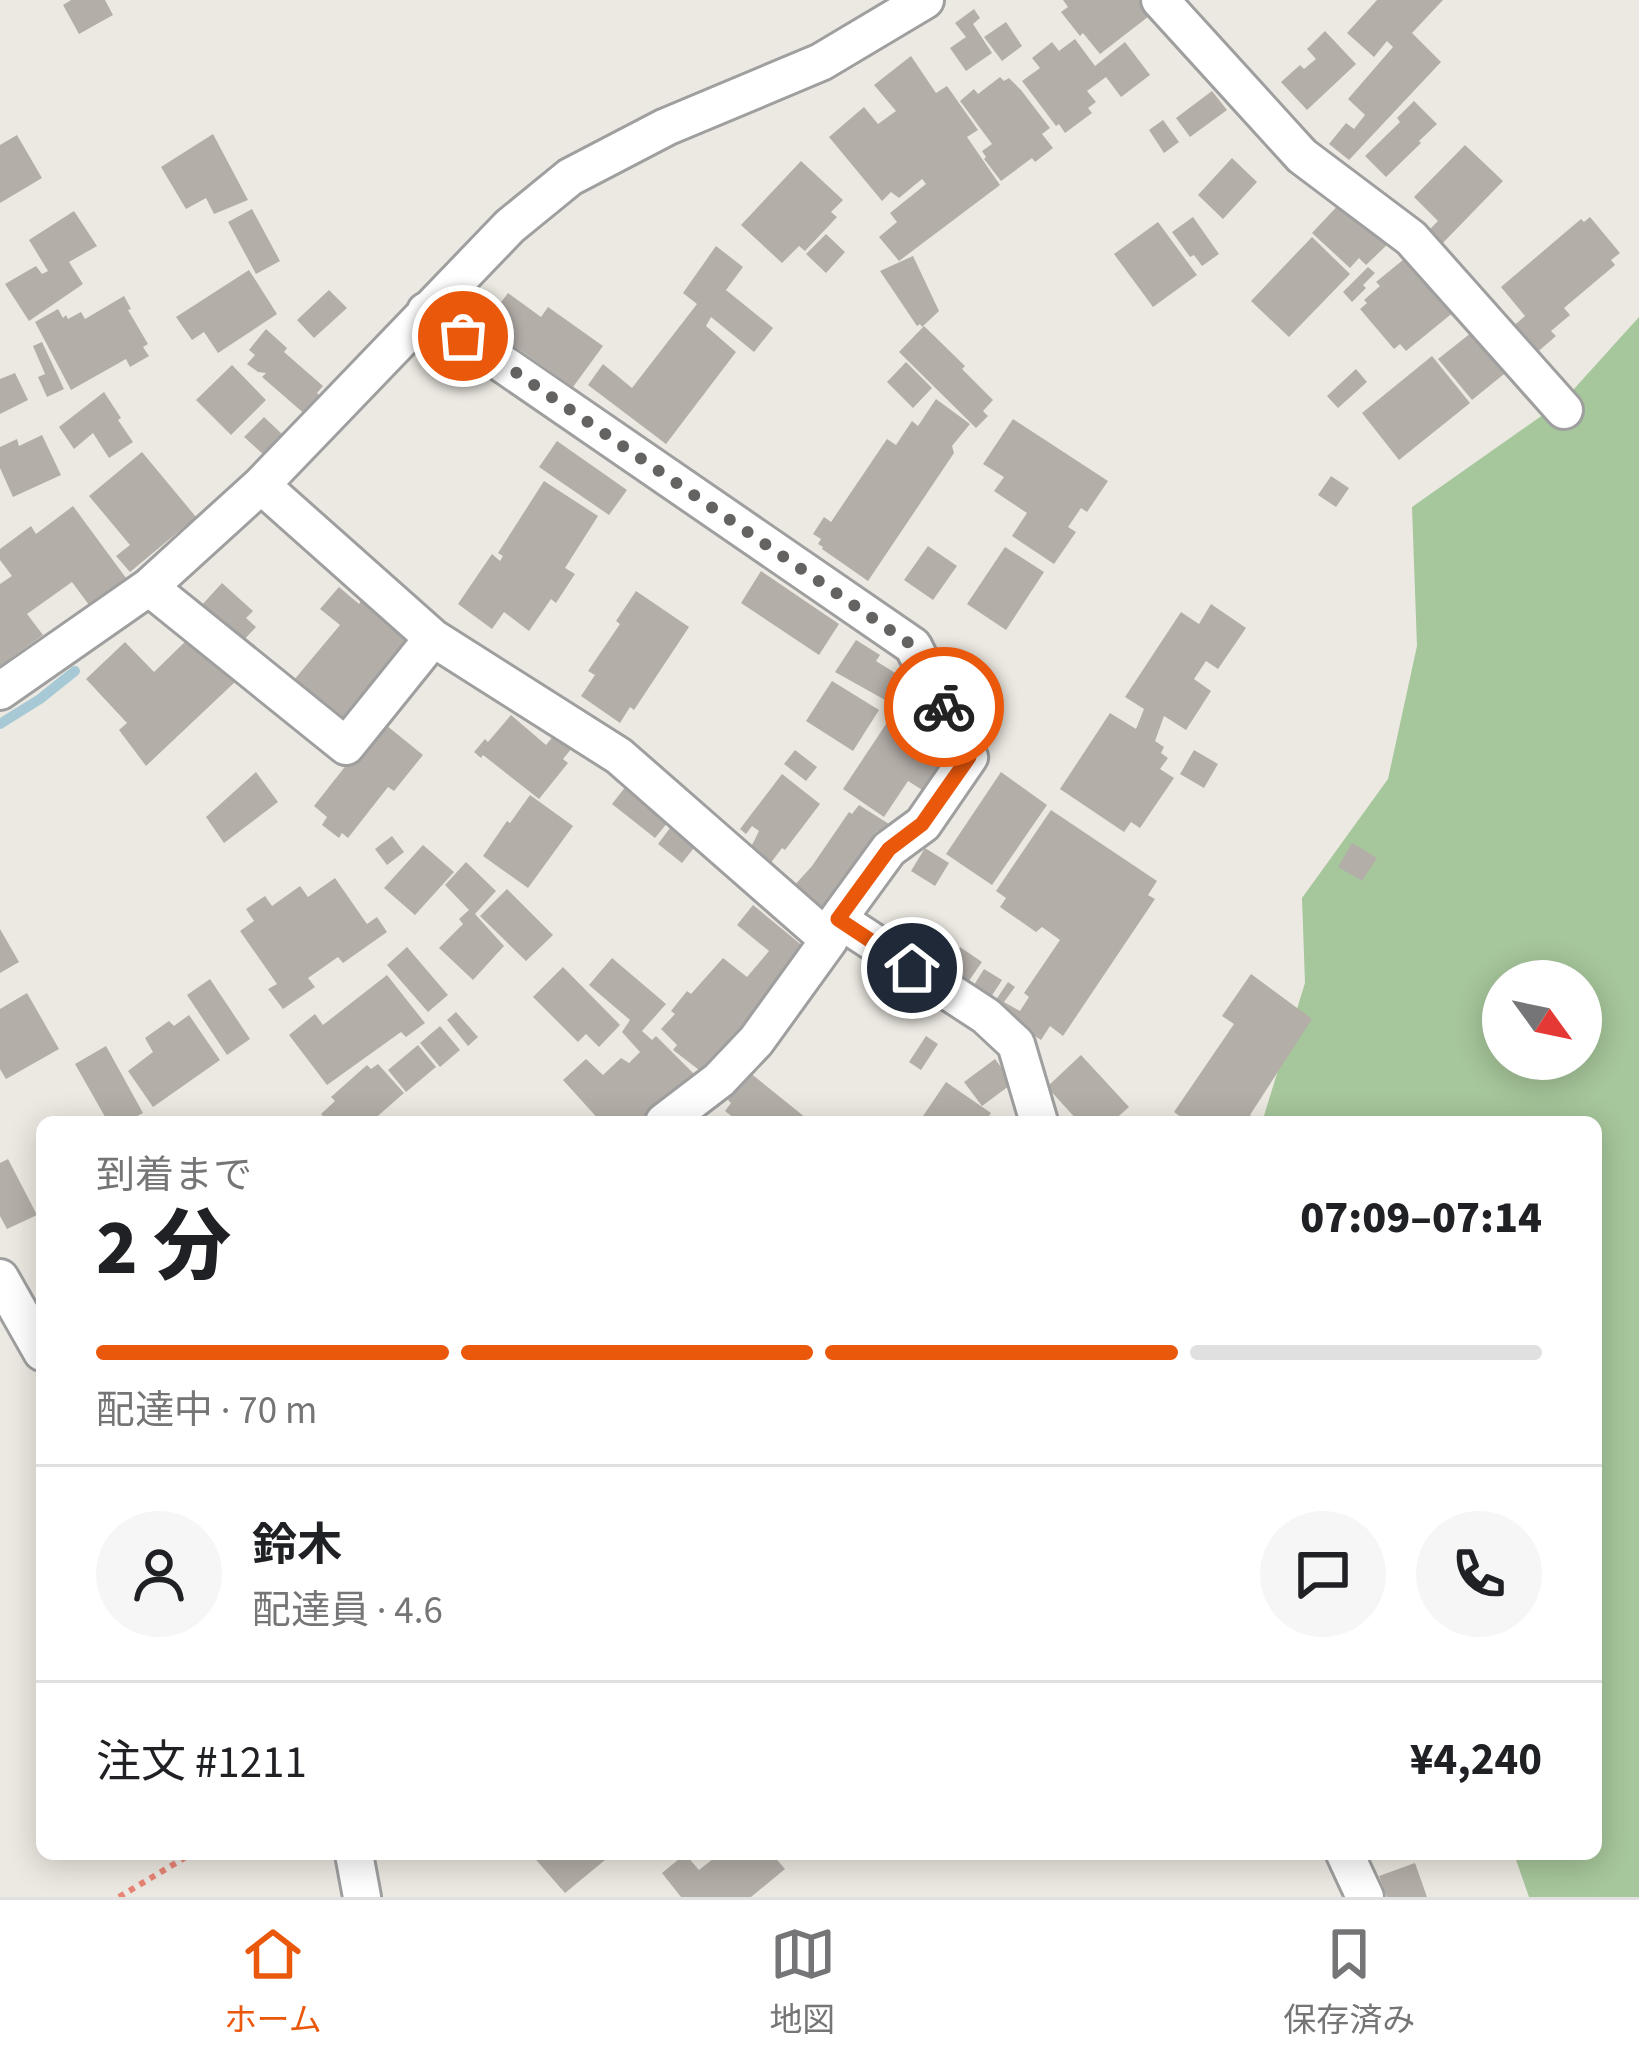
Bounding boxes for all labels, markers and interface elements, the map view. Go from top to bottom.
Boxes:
pin [412,285,514,387]
icon: bag [430,303,496,369]
courier [884,647,1004,767]
icon: bike [911,674,977,740]
pin [861,917,963,1019]
icon: home [879,935,945,1001]
north arrow [1482,960,1602,1080]
map controls [1482,960,1602,1080]
text: 到着まで [96,1148,252,1204]
text: 07:09–07:14 [1300,1186,1542,1250]
text: 2 分 [96,1193,231,1304]
text: 配達中 · 70 m [96,1383,317,1439]
button: person [96,1511,222,1637]
button: chat [1260,1511,1386,1637]
button: phone [1416,1511,1542,1637]
text: 鈴木 [252,1514,342,1578]
text: 配達員 · 4.6 [252,1583,443,1639]
text: ¥4,240 [1410,1728,1542,1792]
text: 注文 #1211 [96,1731,307,1795]
tab: ホーム [224,1921,322,2044]
tab: 地図 [770,1921,836,2044]
tab: 保存済み [1283,1921,1415,2044]

